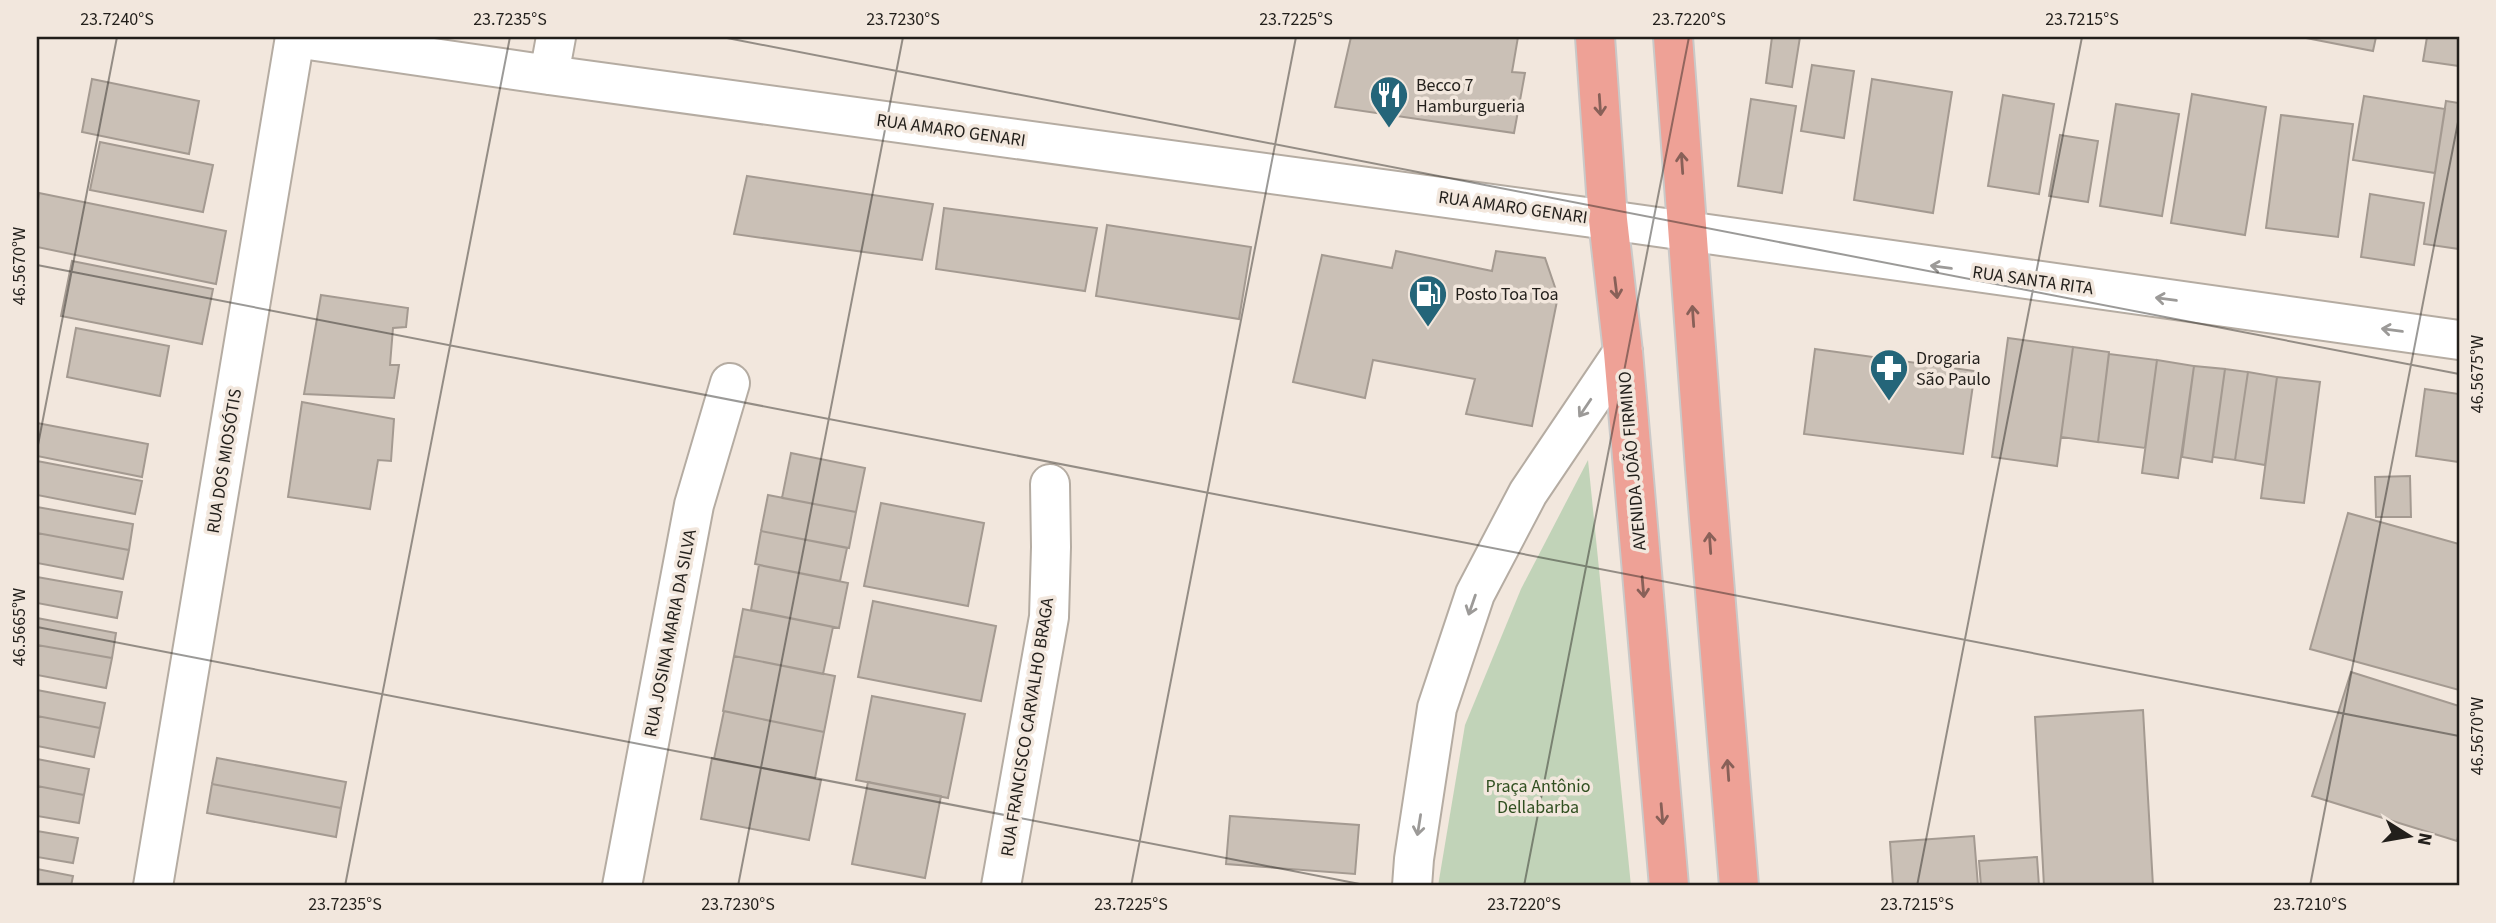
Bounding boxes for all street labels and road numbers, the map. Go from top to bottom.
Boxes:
street label: RUA AMARO GENARI [875,108,1027,153]
street label: RUA AMARO GENARI [1437,185,1589,230]
street label: RUA SANTA RITA [1971,260,2095,301]
street label: AVENIDA JOÃO FIRMINO [1612,370,1653,552]
street label: RUA DOS MIOSÓTIS [201,387,248,535]
street label: RUA JOSINA MARIA DA SILVA [638,527,703,739]
street label: RUA FRANCISCO CARVALHO BRAGA [995,596,1060,858]

